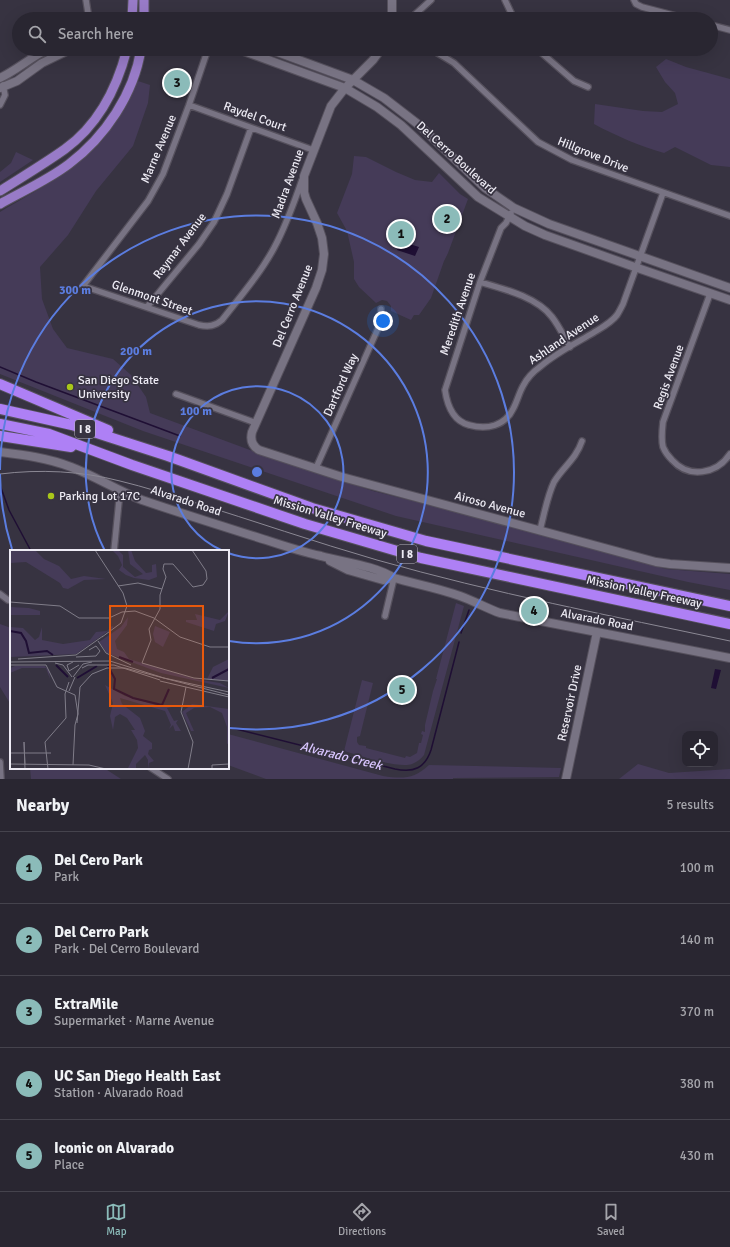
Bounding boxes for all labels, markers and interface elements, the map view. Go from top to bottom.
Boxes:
search box [12,12,718,56]
icon: search [26,23,48,45]
text: Search here [58,25,134,43]
pin: 3 [164,68,190,98]
street label: Raydel Court [221,99,289,135]
street label: Marne Avenue [138,113,180,185]
street label: Del Cerro Boulevard [413,118,499,198]
street label: Hillgrove Drive [555,134,631,176]
street label: Madra Avenue [269,147,307,221]
pin: 2 [434,204,460,234]
street label: Raymar Avenue [150,210,210,282]
pin: 1 [388,219,414,249]
street label: Del Cerro Avenue [270,262,316,350]
street label: Meredith Avenue [437,271,479,357]
street label: Glenmont Street [110,277,194,319]
text: 300 m [59,283,91,298]
street label: Ashland Avenue [526,310,602,368]
your location [373,311,393,331]
street label: Regis Avenue [650,342,688,412]
text: 200 m [120,344,152,359]
street label: Dartford Way [320,351,362,419]
place label: San Diego State University [78,373,159,402]
marker: San Diego State University [65,382,75,392]
text: 100 m [180,404,212,419]
road number: I 8 [75,420,95,438]
centre of rings [250,465,264,479]
street label: Alvarado Road [149,483,223,519]
street label: Airoso Avenue [453,488,527,522]
place label: Parking Lot 17C [59,489,140,504]
marker: Parking Lot 17C [46,491,56,501]
street label: Mission Valley Freeway [272,493,389,541]
road number: I 8 [397,545,417,563]
inset map [10,550,229,769]
street label: Mission Valley Freeway [585,572,703,612]
pin: 4 [521,596,547,626]
street label: Alvarado Road [560,606,634,634]
street label: Reservoir Drive [555,663,585,743]
pin: 5 [389,675,415,705]
map controls [682,731,718,767]
button: locate [682,731,718,767]
water label: Alvarado Creek [298,738,385,774]
text: Nearby [16,795,69,816]
text: 5 results [666,797,714,813]
text: Del Cero Park [54,851,143,869]
text: 1 [25,860,33,876]
text: 100 m [680,860,714,876]
text: Park [54,869,79,885]
text: Del Cerro Park [54,923,149,941]
text: 2 [25,932,33,948]
text: 140 m [680,932,714,948]
text: Park · Del Cerro Boulevard [54,941,199,957]
text: ExtraMile [54,995,118,1013]
text: 3 [25,1004,33,1020]
text: 370 m [680,1004,714,1020]
text: Supermarket · Marne Avenue [54,1013,214,1029]
text: UC San Diego Health East [54,1067,221,1085]
text: 4 [25,1076,33,1092]
text: 380 m [680,1076,714,1092]
text: Station · Alvarado Road [54,1085,184,1101]
text: Iconic on Alvarado [54,1139,174,1157]
text: 5 [25,1148,33,1164]
text: 430 m [680,1148,714,1164]
text: Place [54,1157,84,1173]
tab: Map [105,1201,127,1238]
tab: Directions [338,1201,386,1238]
tab: Saved [597,1201,625,1238]

